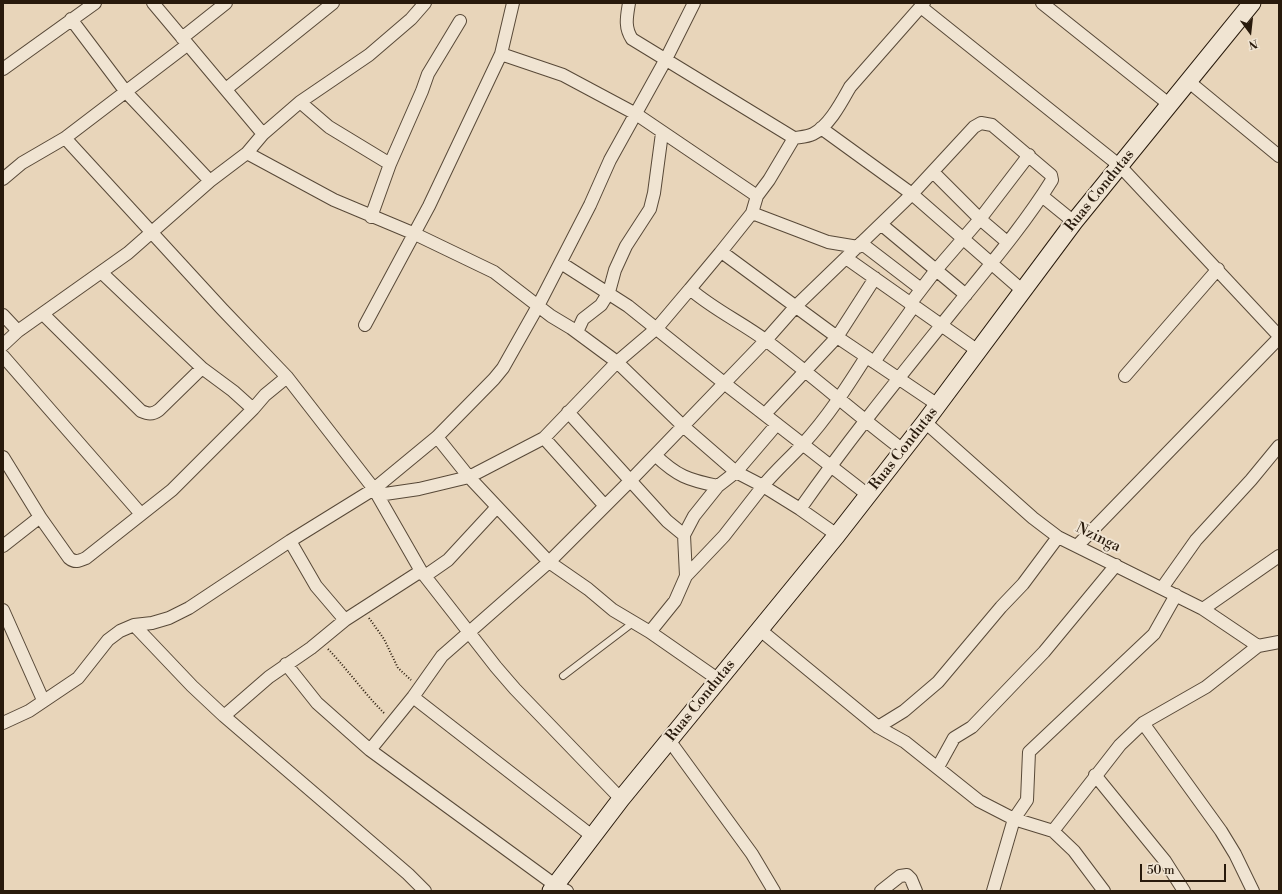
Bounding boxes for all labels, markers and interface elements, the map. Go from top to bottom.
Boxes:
north arrow [1230,12,1270,52]
text: N [1247,36,1259,51]
street label: Ruas Condutas [1061,146,1139,236]
street label: Ruas Condutas [866,404,942,494]
street label: Nzinga [1073,519,1123,557]
street label: Ruas Condutas [662,656,740,746]
scale bar [1142,856,1228,882]
text: 50 m [1147,863,1175,878]

